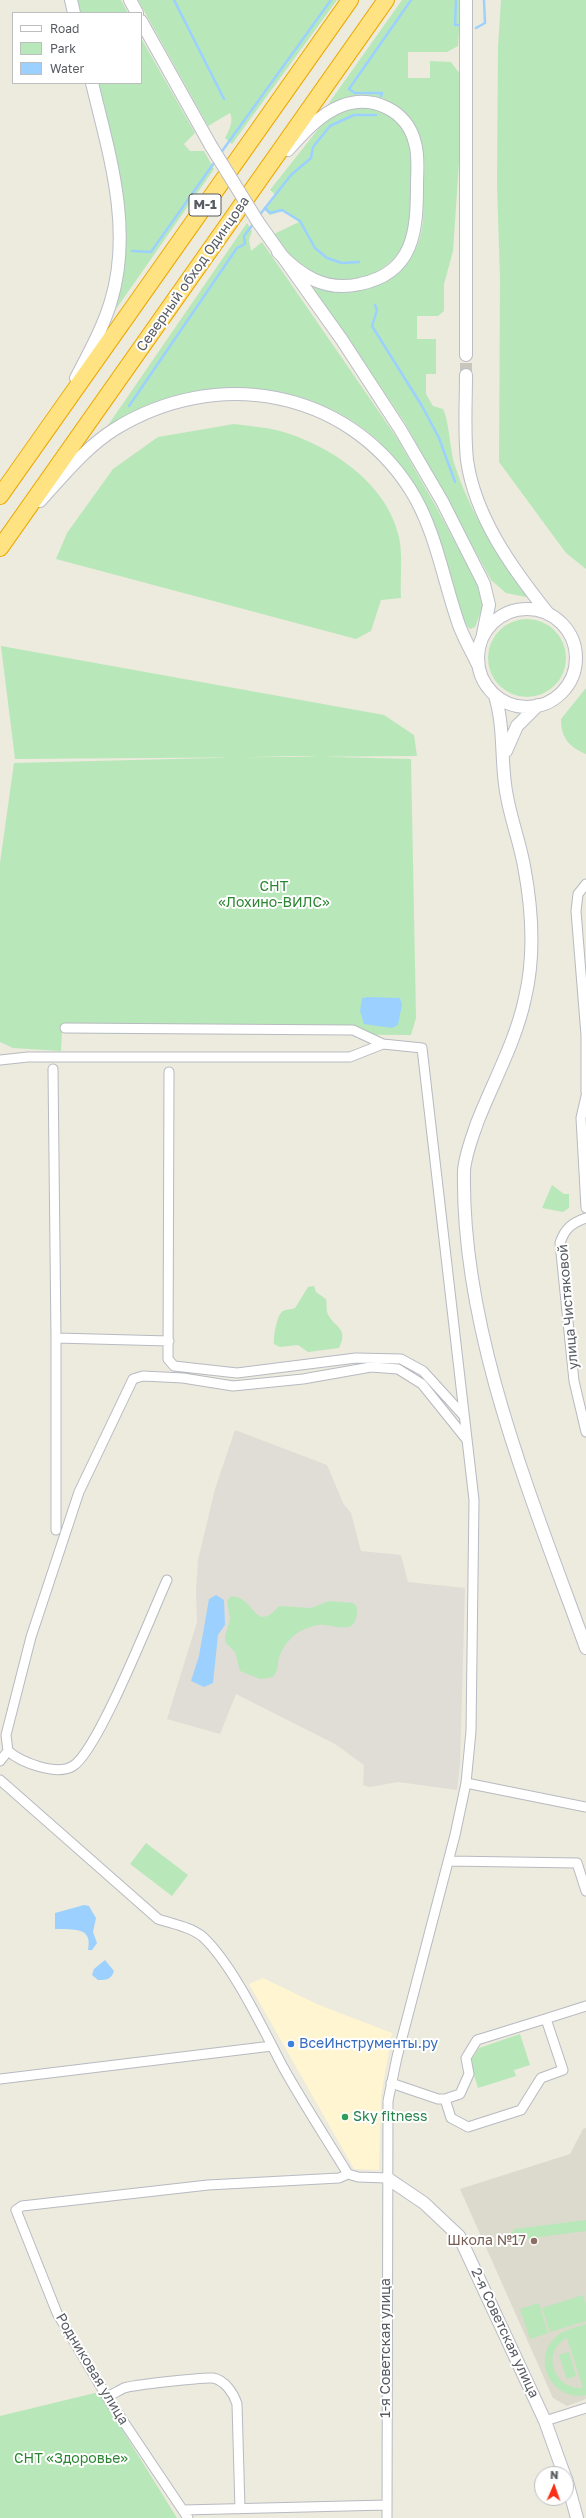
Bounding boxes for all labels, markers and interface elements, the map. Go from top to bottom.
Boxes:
legend [12,12,142,84]
text: Road [50,21,79,36]
text: Park [50,41,76,56]
text: Water [50,61,84,76]
street label: Северный обход Одинцова [133,193,253,355]
road number: М-1 [189,194,221,216]
park label: СНТ «Лохино-ВИЛС» [218,879,330,912]
street label: улица Чистяковой [554,1244,582,1370]
place label: ВсеИнструменты.ру [299,2036,438,2052]
marker: ВсеИнструменты.ру [286,2039,296,2049]
place label: Sky fitness [353,2109,427,2125]
marker: Sky fitness [340,2112,350,2122]
place label: Школа №17 [447,2233,526,2249]
marker: Школа №17 [529,2236,539,2246]
street label: 2-я Советская улица [468,2265,542,2401]
street label: 1-я Советская улица [378,2278,394,2418]
street label: Родниковая улица [52,2310,132,2428]
park label: СНТ «Здоровье» [14,2451,128,2467]
north arrow [534,2466,574,2506]
text: N [550,2468,559,2481]

